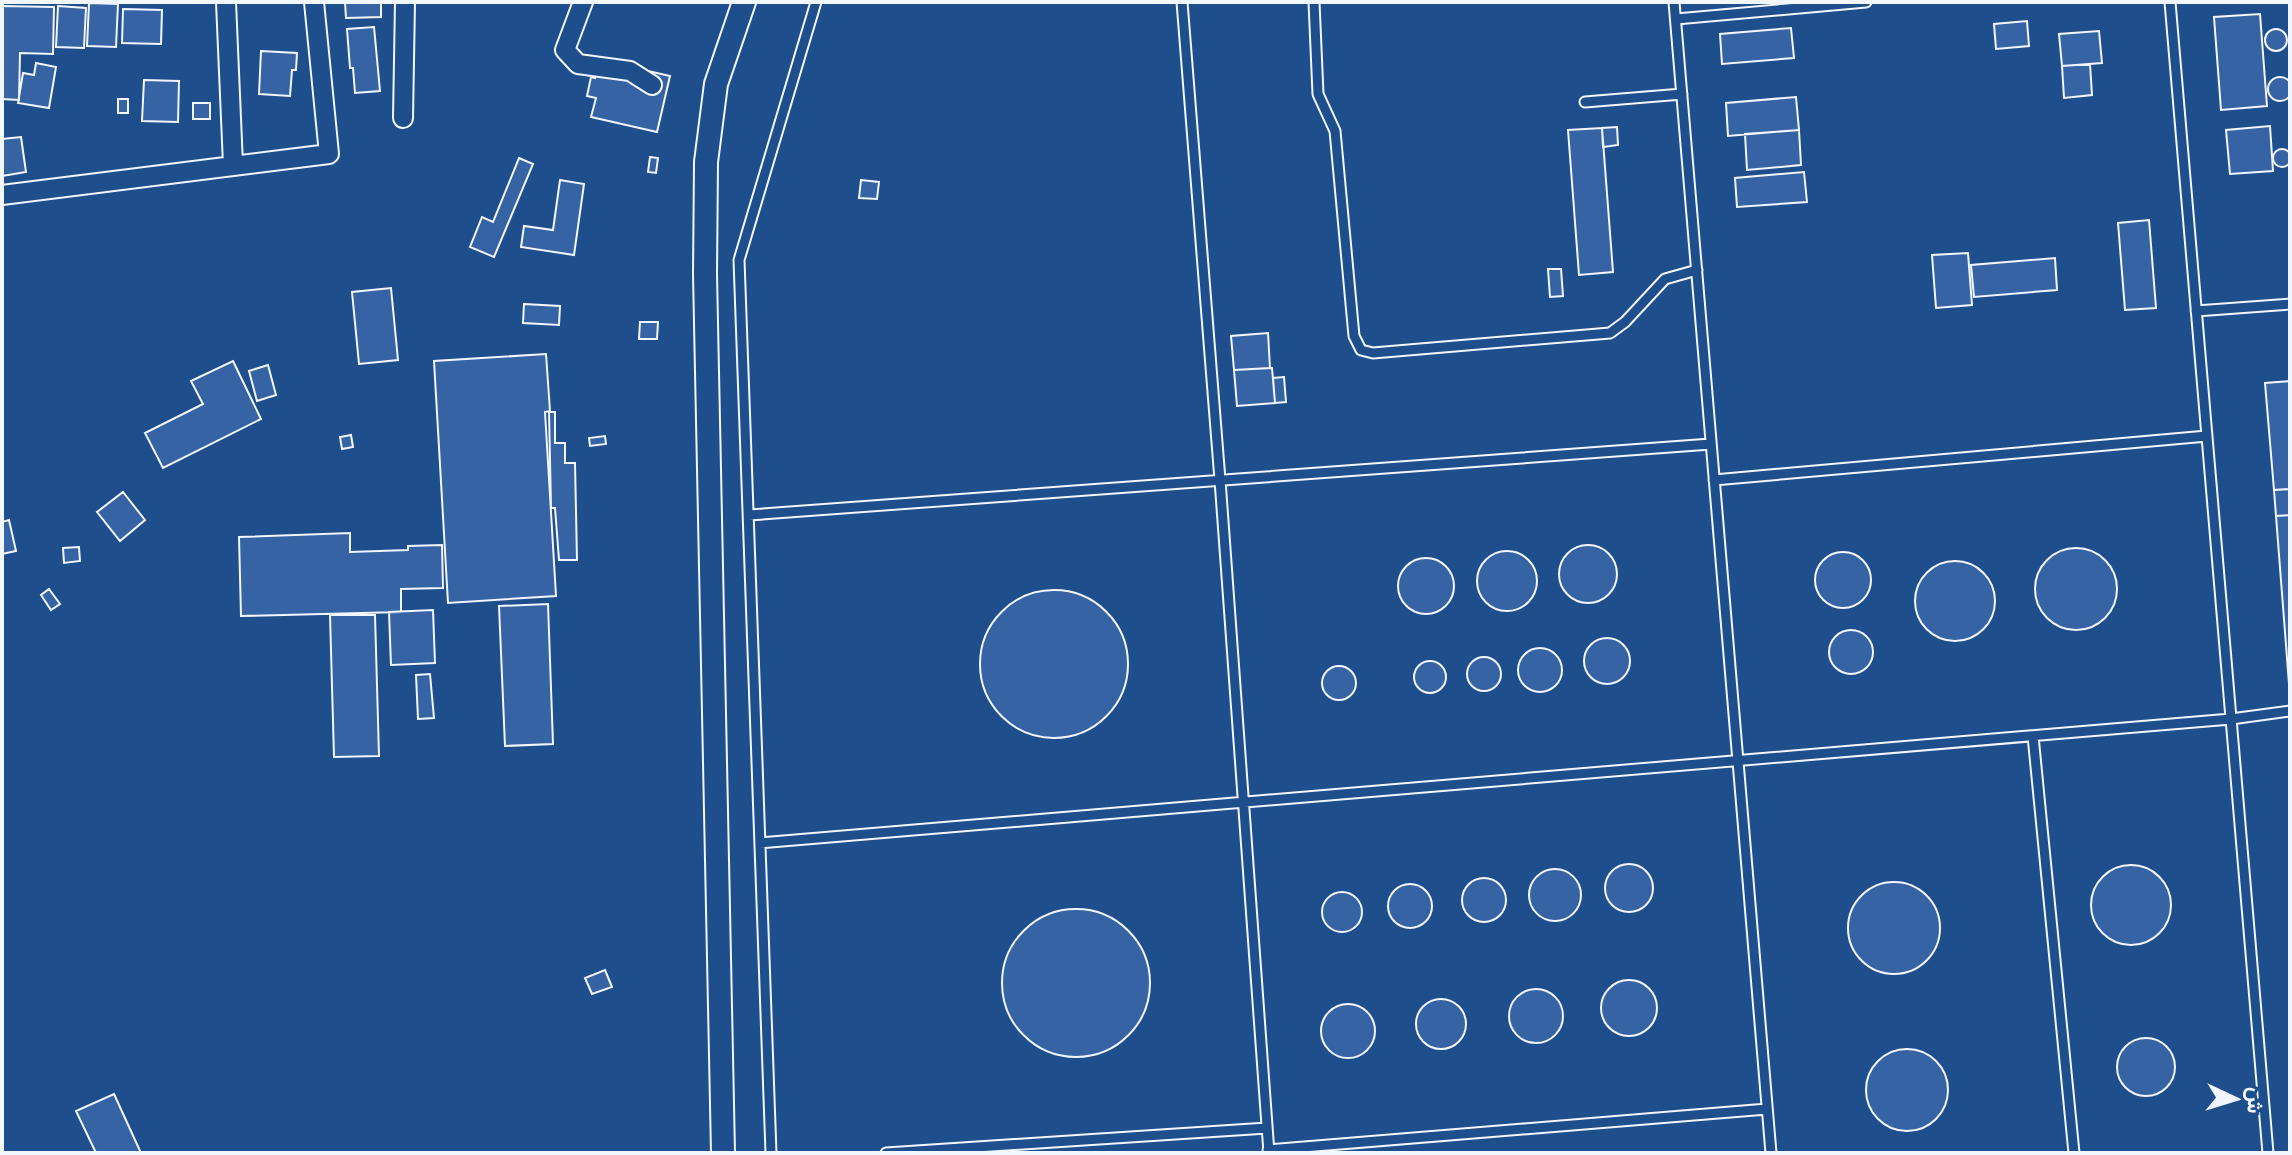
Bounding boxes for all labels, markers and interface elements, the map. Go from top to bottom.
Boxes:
north arrow [2196,1059,2276,1139]
text: ش [2241,1086,2270,1114]

